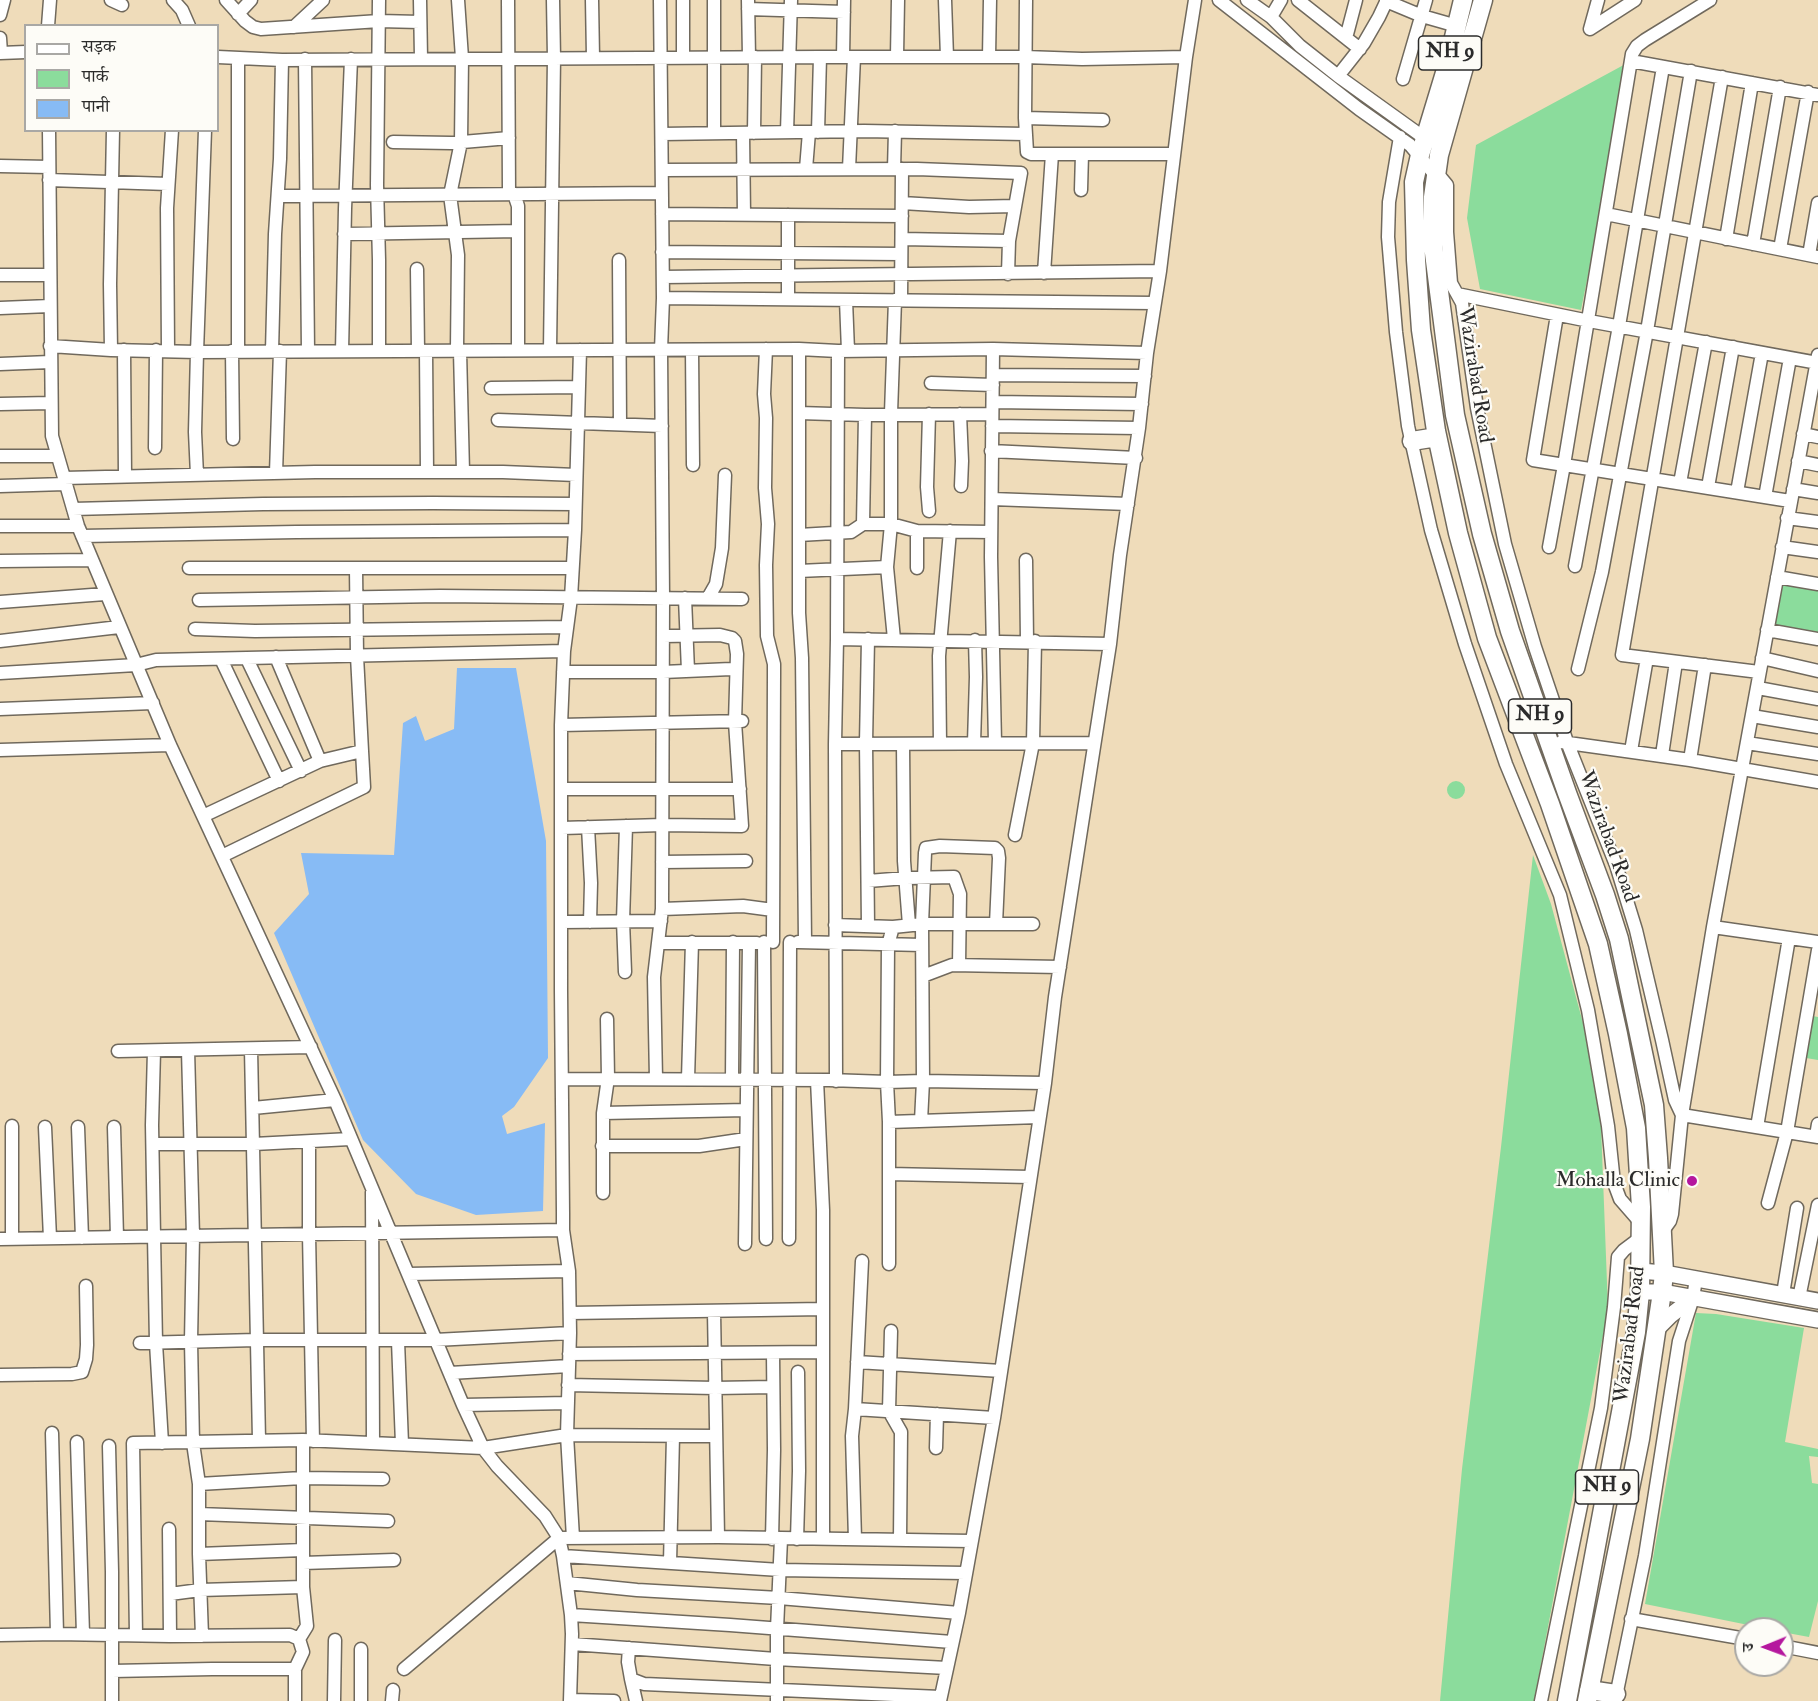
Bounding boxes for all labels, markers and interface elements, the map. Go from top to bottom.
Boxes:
legend [24,24,219,132]
text: सड़क [82,35,116,58]
road number: NH 9 [1418,36,1482,70]
text: पार्क [82,65,109,88]
text: पानी [82,95,109,118]
street label: Wazirabad Road [1451,305,1497,445]
road number: NH 9 [1508,699,1572,733]
street label: Wazirabad Road [1572,768,1642,906]
place label: Mohalla Clinic [1555,1168,1680,1194]
marker: Mohalla Clinic [1685,1174,1699,1188]
street label: Wazirabad Road [1610,1265,1652,1405]
road number: NH 9 [1576,1470,1638,1504]
north arrow [1734,1617,1794,1677]
text: उ [1738,1643,1758,1652]

